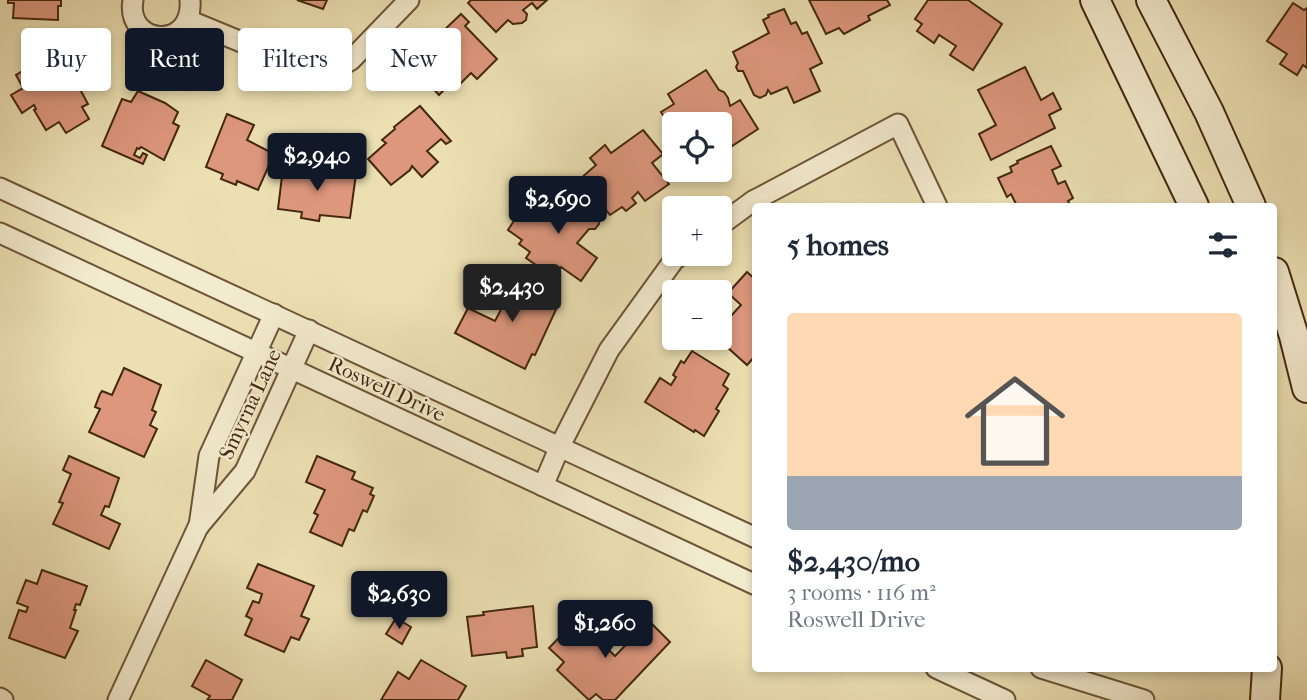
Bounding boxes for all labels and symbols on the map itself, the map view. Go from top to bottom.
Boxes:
pin: $2,940 [260,134,374,193]
pin: $2,690 [501,176,615,236]
pin: $2,430 [455,264,569,324]
street label: Smyrna Lane [214,345,286,463]
street label: Roswell Drive [325,351,449,427]
pin: $2,630 [342,572,456,631]
pin: $1,260 [548,600,662,660]

